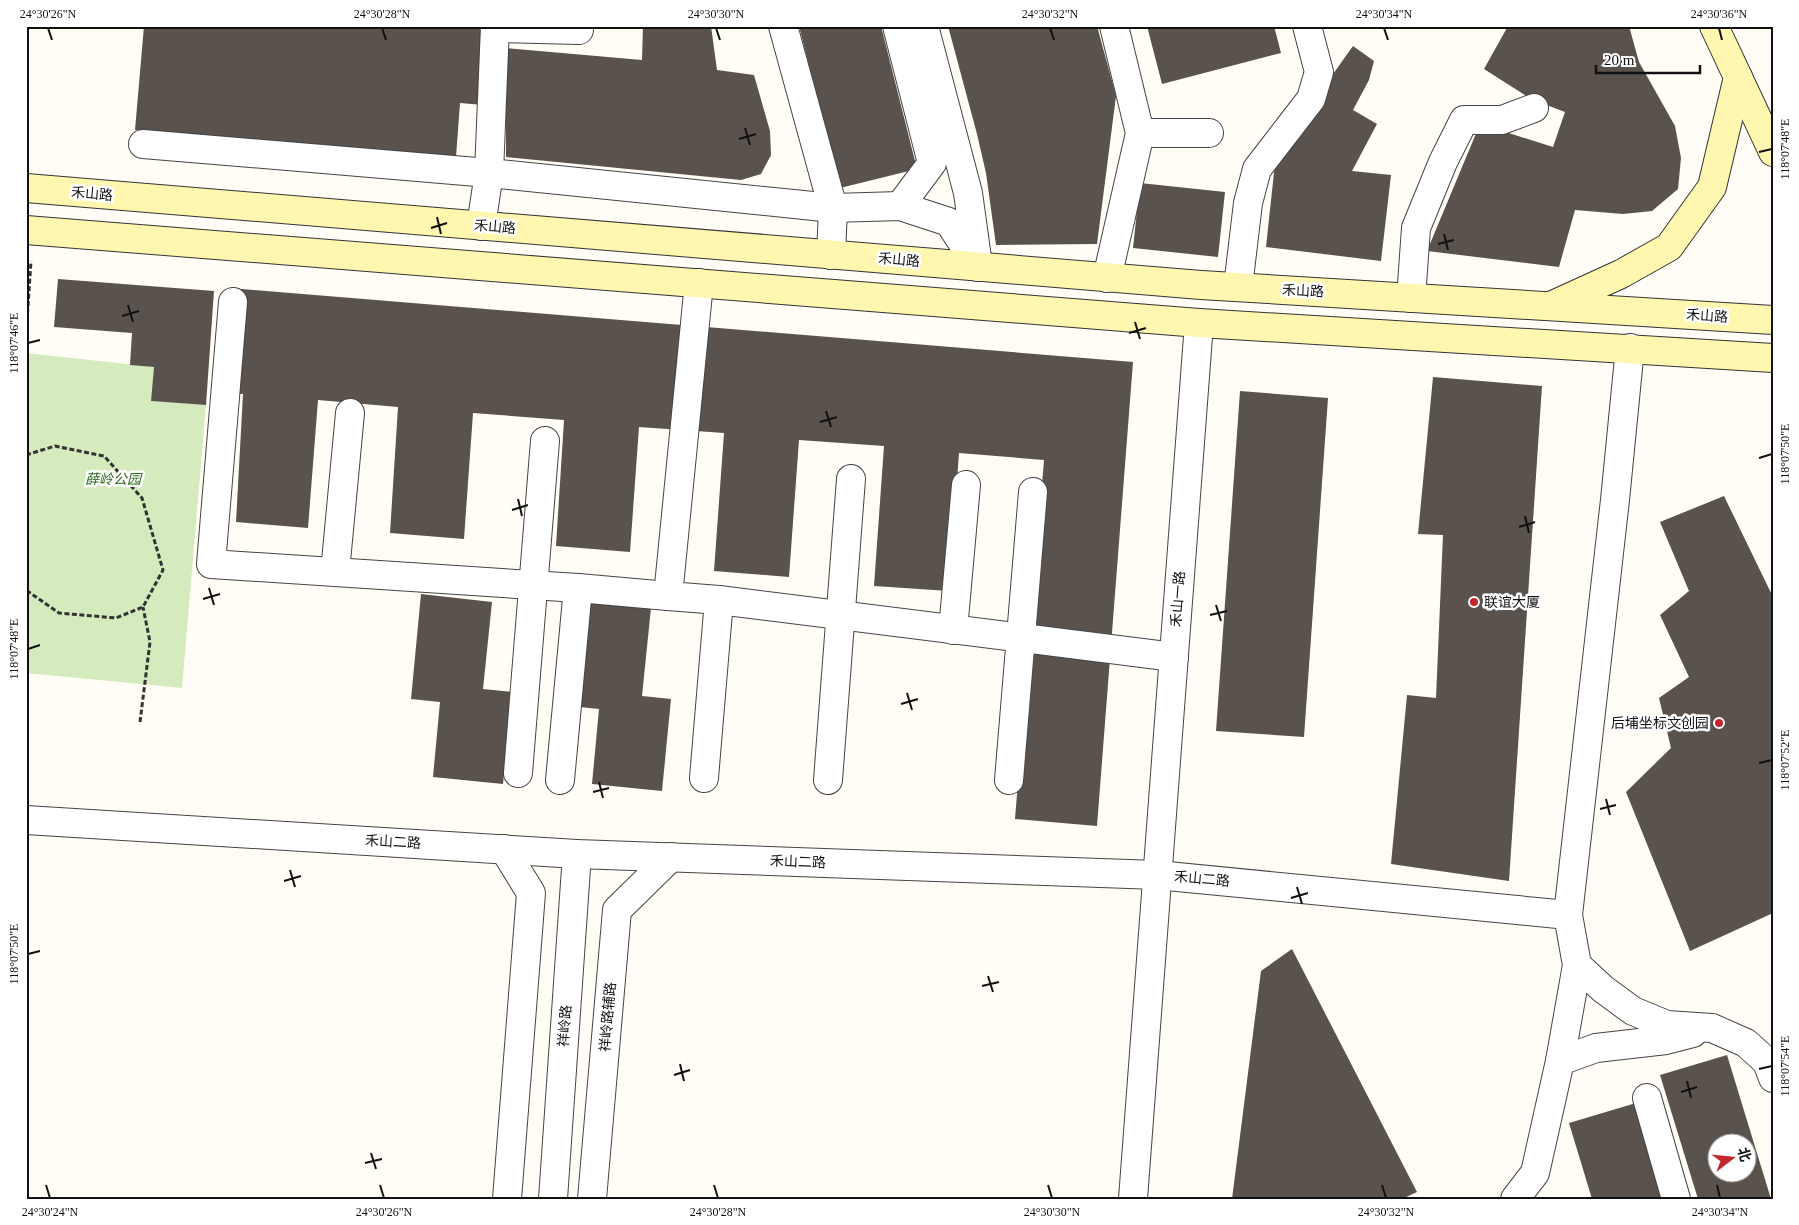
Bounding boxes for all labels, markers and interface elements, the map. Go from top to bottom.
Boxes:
text: 24°30'26"N [20,7,77,21]
text: 24°30'28"N [354,7,411,21]
text: 24°30'30"N [688,7,745,21]
text: 24°30'32"N [1022,7,1079,21]
text: 24°30'34"N [1356,7,1413,21]
text: 24°30'36"N [1691,7,1748,21]
scale bar [1596,42,1700,74]
text: 20 m [1604,52,1635,68]
text: 118°07'48"E [1778,119,1792,179]
street label: 禾山路 [70,185,114,203]
street label: 禾山路 [473,218,517,236]
street label: 禾山路 [877,251,921,269]
street label: 禾山路 [1282,282,1324,300]
street label: 禾山路 [1686,307,1728,325]
text: 118°07'46"E [7,313,21,373]
text: 118°07'50"E [1778,424,1792,484]
park label: 薛岭公园 [85,472,143,487]
street label: 禾山一路 [1169,571,1187,627]
place label: 联谊大厦 [1484,595,1540,610]
marker: 联谊大厦 [1468,596,1480,608]
text: 118°07'48"E [7,619,21,679]
place label: 后埔坐标文创园 [1611,715,1709,731]
marker: 后埔坐标文创园 [1713,717,1725,729]
text: 118°07'52"E [1778,730,1792,790]
street label: 禾山二路 [365,833,421,851]
street label: 禾山二路 [770,854,826,870]
street label: 禾山二路 [1173,869,1231,889]
text: 118°07'50"E [7,924,21,984]
street label: 祥岭路辅路 [596,981,619,1053]
street label: 祥岭路 [555,1004,574,1047]
text: 118°07'54"E [1778,1036,1792,1096]
north arrow [1706,1132,1756,1182]
text: 北 [1735,1146,1753,1163]
text: 24°30'24"N [22,1205,79,1219]
text: 24°30'26"N [356,1205,413,1219]
text: 24°30'28"N [690,1205,747,1219]
text: 24°30'30"N [1024,1205,1081,1219]
text: 24°30'32"N [1358,1205,1415,1219]
text: 24°30'34"N [1692,1205,1749,1219]

